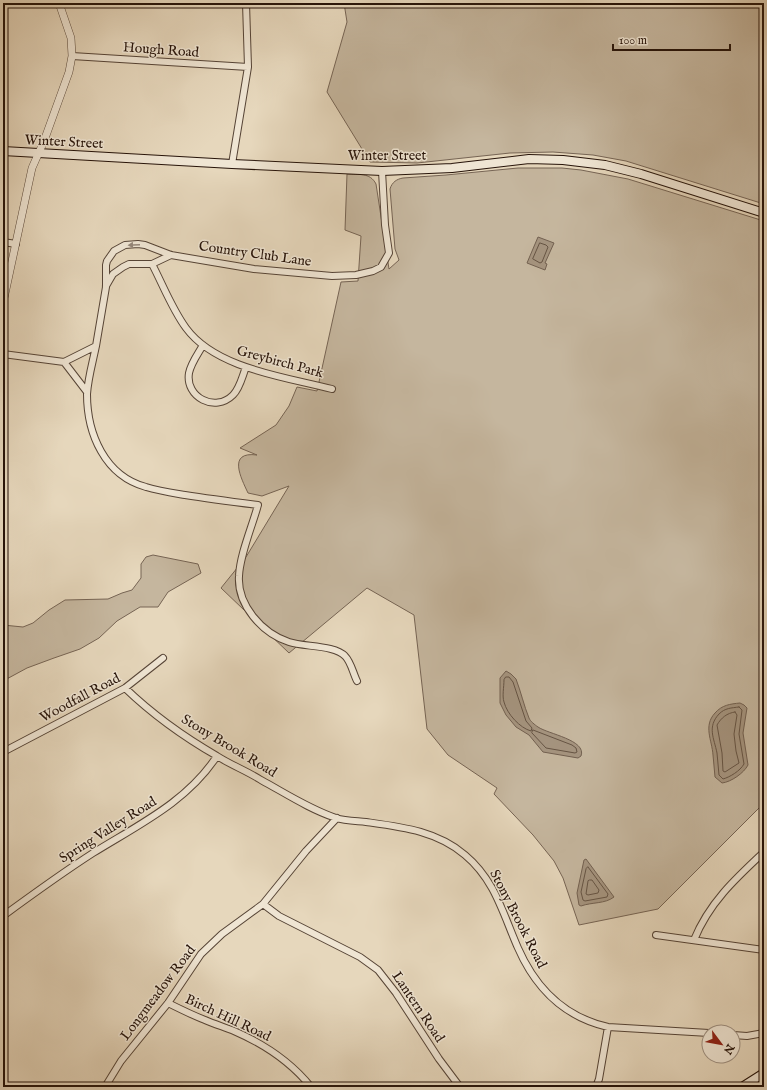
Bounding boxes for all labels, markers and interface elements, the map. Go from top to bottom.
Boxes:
scale bar [613,26,730,52]
text: 100 m [619,33,647,48]
street label: Hough Road [122,38,200,62]
street label: Winter Street [24,131,104,153]
street label: Winter Street [348,147,427,165]
street label: Country Club Lane [198,237,313,271]
one-way arrow [128,241,140,248]
street label: Greybirch Park [235,342,326,382]
street label: Woodfall Road [37,669,124,727]
street label: Stony Brook Road [178,710,281,782]
street label: Spring Valley Road [56,793,161,867]
street label: Stony Brook Road [485,867,551,972]
street label: Longmeadow Road [116,941,200,1044]
street label: Lantern Road [388,968,449,1046]
street label: Birch Hill Road [182,990,274,1046]
north arrow [701,1024,741,1064]
text: N [720,1040,738,1057]

